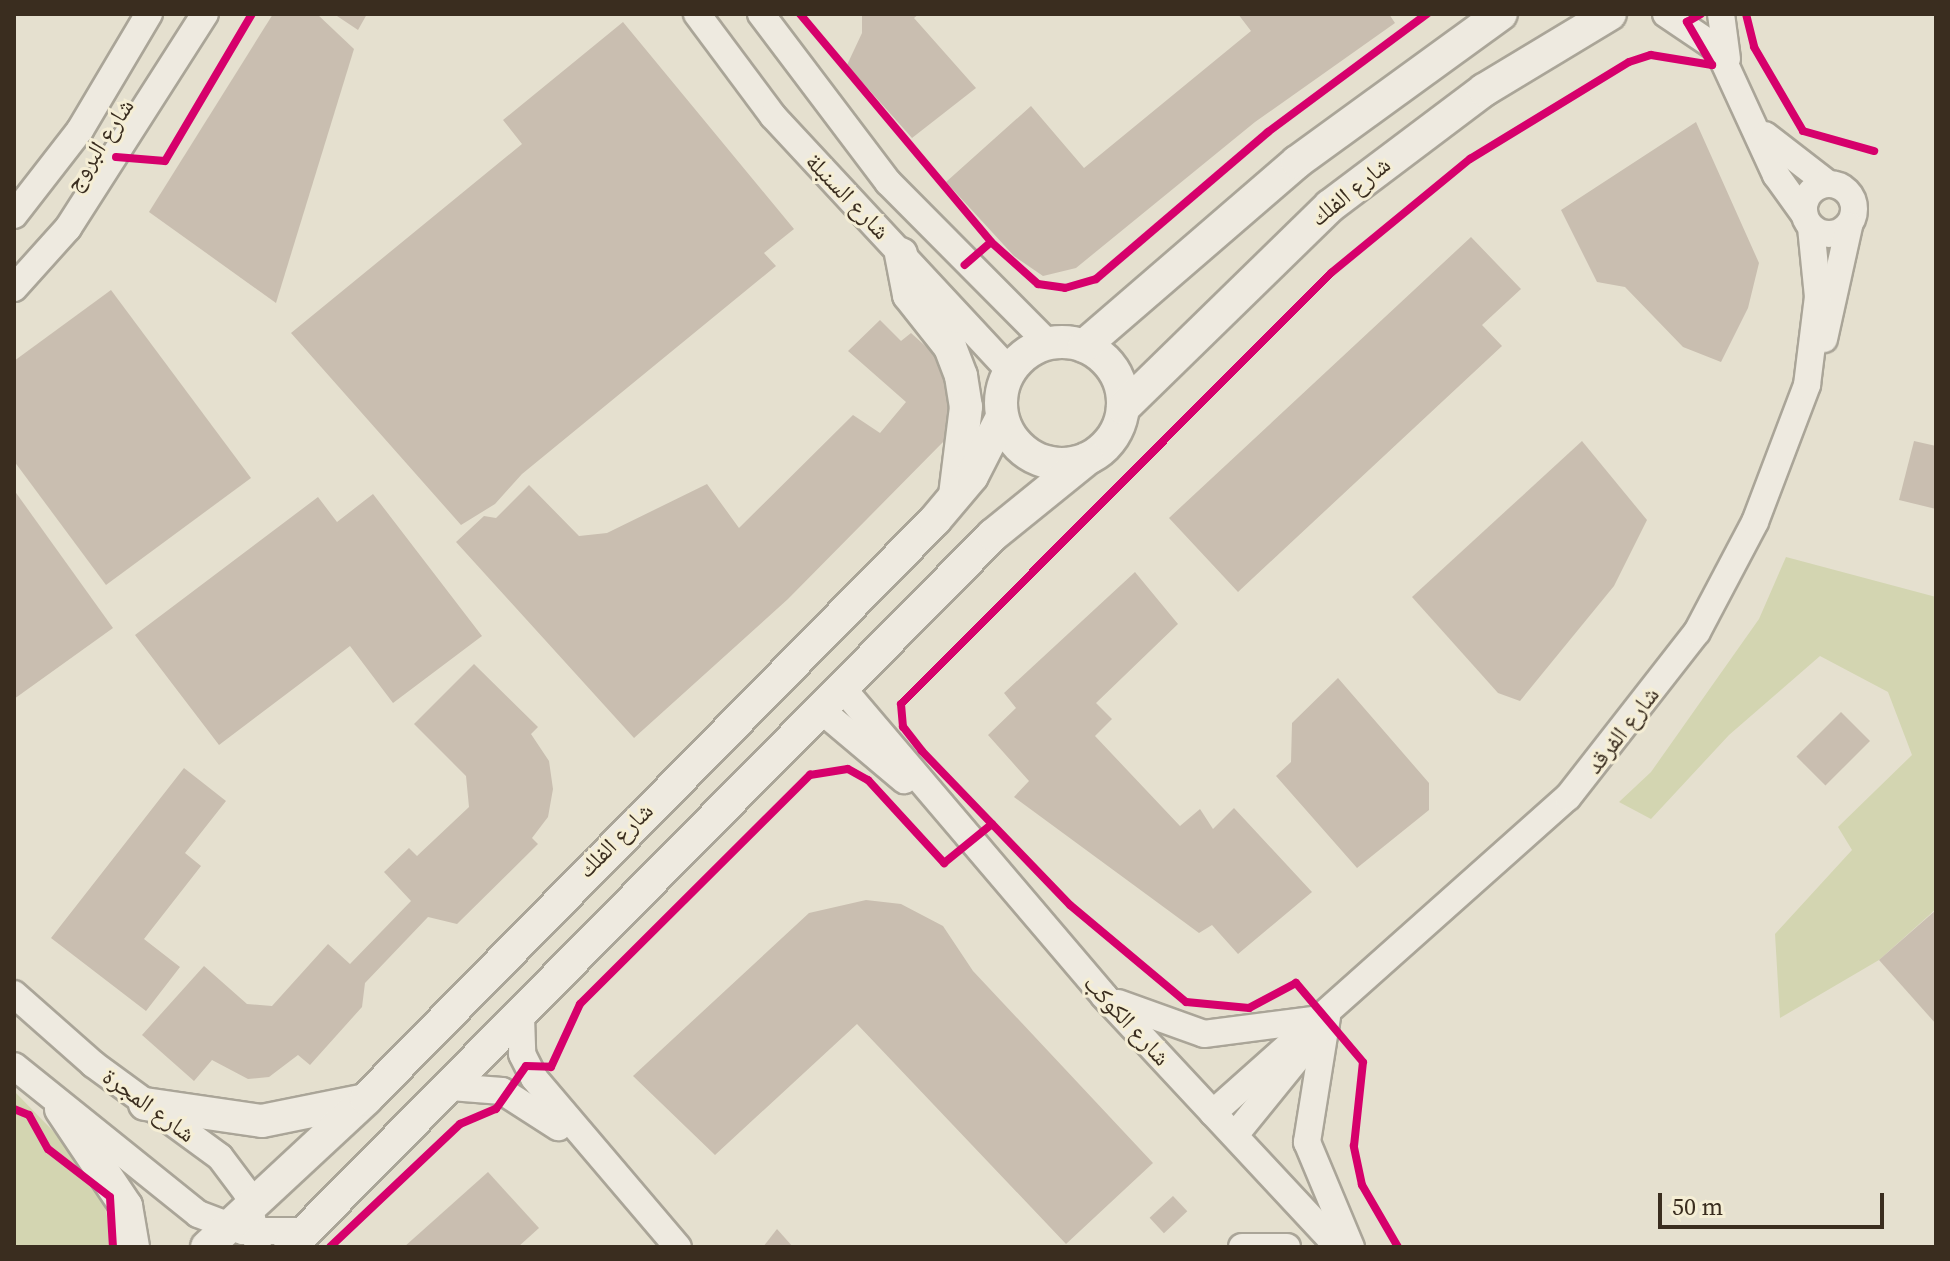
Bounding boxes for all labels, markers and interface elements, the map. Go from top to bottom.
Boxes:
street label: شارع البروج [58,93,140,197]
street label: شارع السنبلة [800,147,896,245]
street label: شارع الفلك [1304,150,1396,232]
street label: شارع الفرقد [1579,681,1665,779]
street label: شارع الفلك [571,796,659,884]
street label: شارع الكوكب [1078,969,1176,1071]
street label: شارع المجرة [97,1062,201,1148]
scale bar [1662,1177,1888,1227]
text: 50 m [1672,1190,1723,1223]

